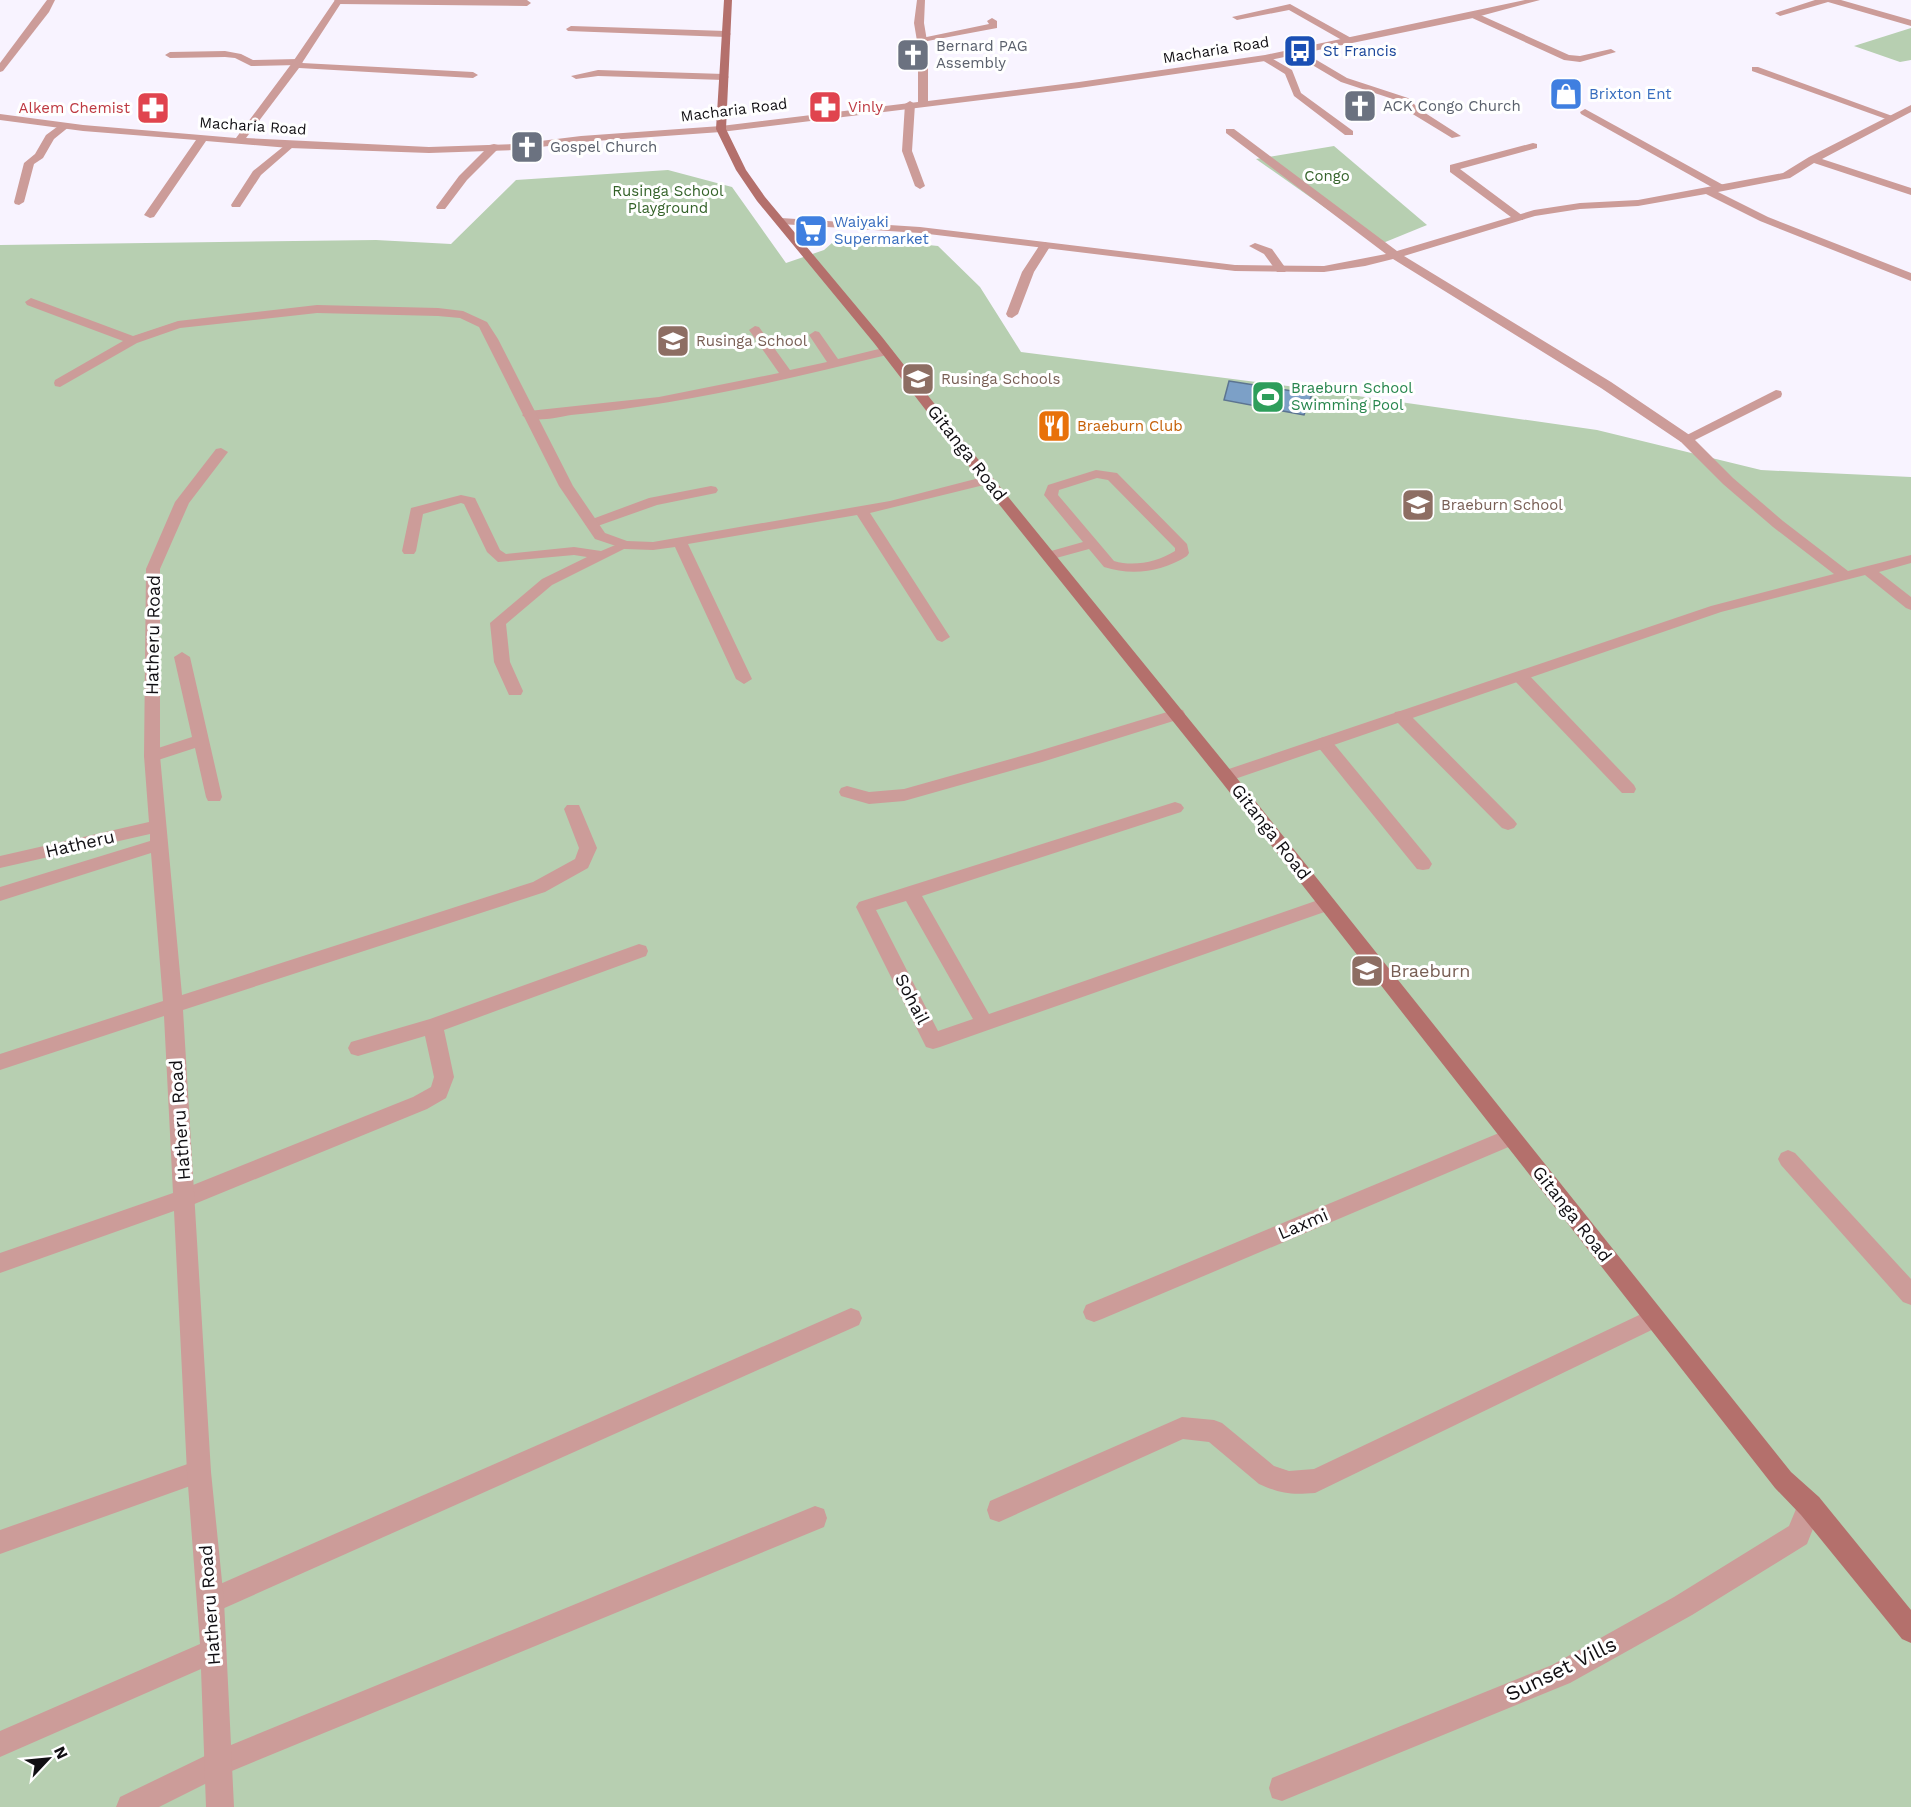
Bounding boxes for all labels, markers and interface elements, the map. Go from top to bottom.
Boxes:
street label: Macharia Road [1162,33,1270,67]
bus stop icon: St Francis [1282,33,1318,69]
church icon: Bernard PAG Assembly [895,37,931,73]
place label: Bernard PAG Assembly [936,37,1028,72]
place label: St Francis [1323,42,1397,60]
shop icon: Brixton Ent [1548,76,1584,112]
place label: Brixton Ent [1589,85,1672,103]
church icon: ACK Congo Church [1342,88,1378,124]
pharmacy icon: Vinly [807,89,843,125]
pharmacy icon: Alkem Chemist [135,90,171,126]
street label: Macharia Road [680,95,788,125]
place label: ACK Congo Church [1383,97,1521,115]
place label: Vinly [848,98,883,116]
place label: Alkem Chemist [19,99,131,117]
street label: Macharia Road [199,113,307,139]
church icon: Gospel Church [509,129,545,165]
place label: Gospel Church [550,138,657,156]
park label: Congo [1304,167,1350,185]
park label: Rusinga School Playground [612,182,724,217]
supermarket icon: Waiyaki Supermarket [793,213,829,249]
place label: Waiyaki Supermarket [834,213,930,248]
school or university icon: Rusinga School [655,323,691,359]
place label: Rusinga School [696,332,808,350]
school or university icon: Rusinga Schools [900,361,936,397]
place label: Rusinga Schools [941,370,1060,388]
sports icon: Braeburn School Swimming Pool [1250,379,1286,415]
place label: Braeburn School Swimming Pool [1291,379,1413,414]
street label: Gitanga Road [923,400,1011,505]
restaurant icon: Braeburn Club [1036,408,1072,444]
place label: Braeburn Club [1077,417,1183,435]
school or university icon: Braeburn School [1400,487,1436,523]
place label: Braeburn School [1441,496,1563,514]
street label: Hatheru Road [141,575,164,695]
street label: Gitanga Road [1227,779,1315,884]
street label: Hatheru [43,825,117,862]
school or university icon: Braeburn [1349,953,1385,989]
place label: Braeburn [1390,960,1470,981]
street label: Sohail [891,970,934,1028]
street label: Hatheru Road [165,1059,194,1181]
street label: Gitanga Road [1528,1161,1616,1266]
street label: Laxmi [1275,1204,1331,1243]
street label: Hatheru Road [195,1544,224,1666]
street label: Sunset Vills [1501,1631,1620,1706]
north arrow [18,1729,78,1789]
text: N [50,1743,72,1762]

